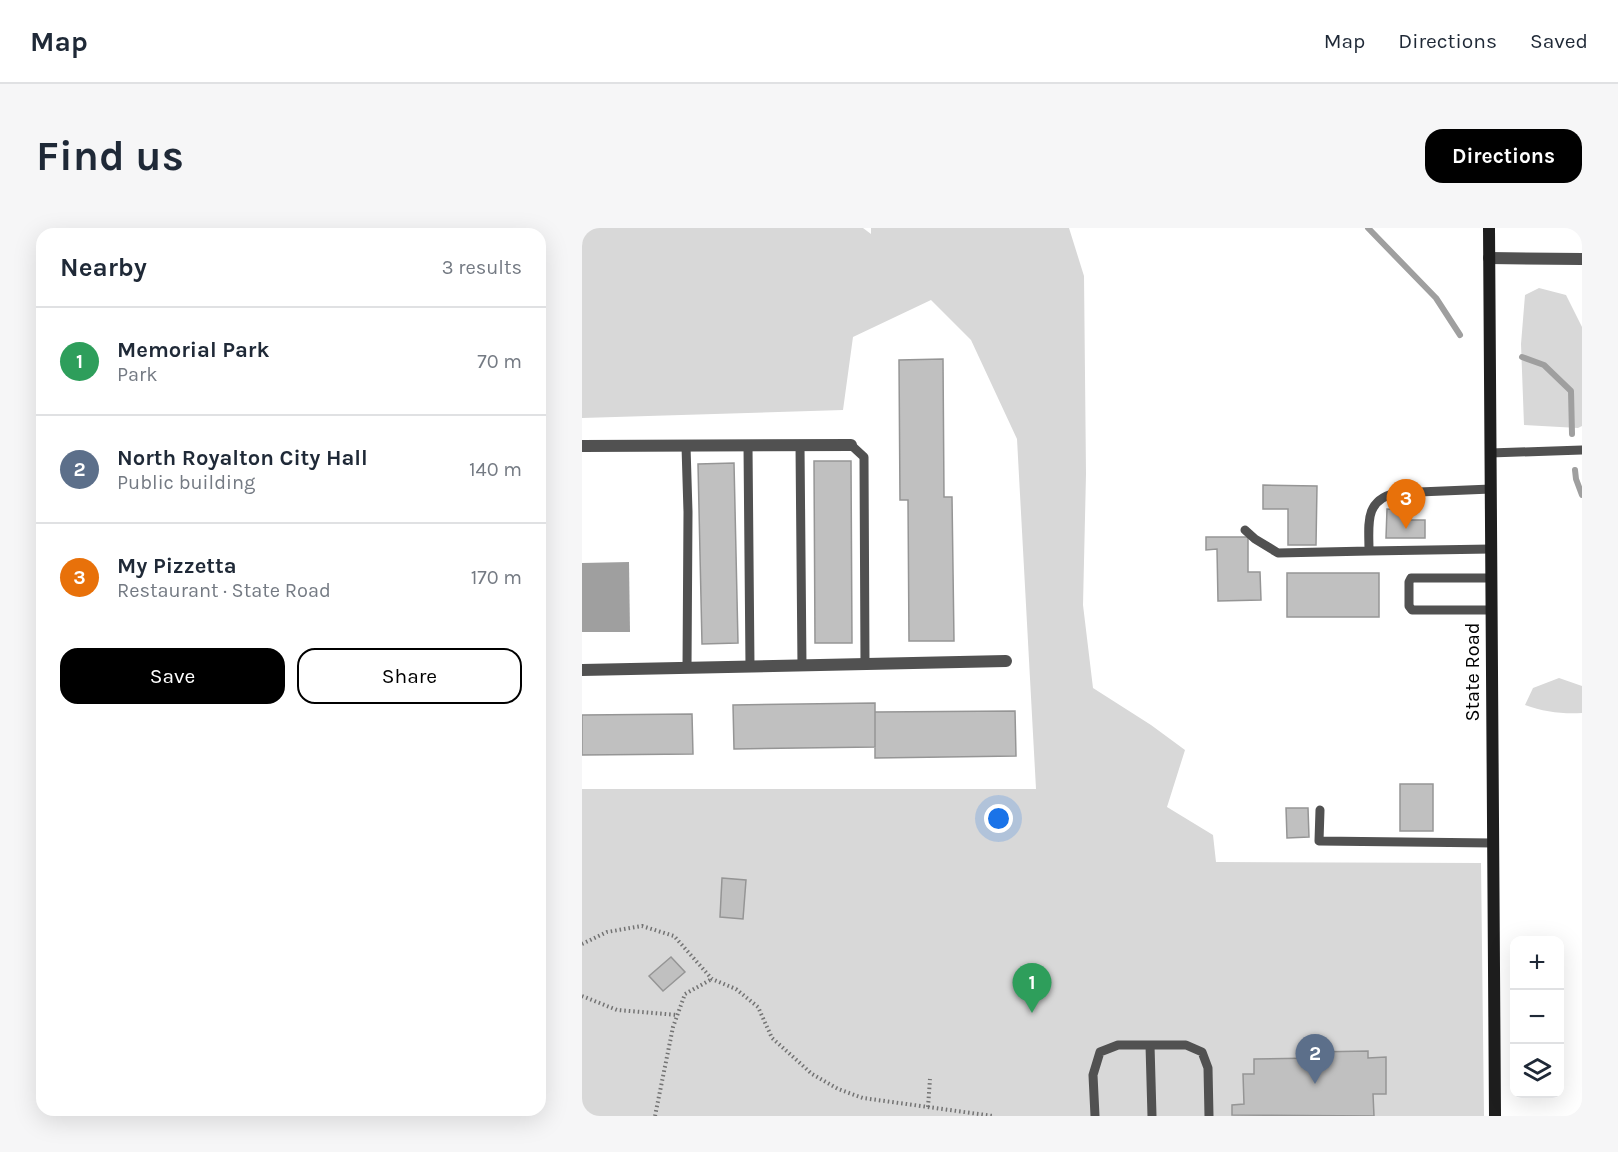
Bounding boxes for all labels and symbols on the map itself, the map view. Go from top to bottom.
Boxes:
pin: 3 [1386,480,1426,529]
street label: State Road [1461,622,1484,722]
your location [984,804,1013,833]
pin: 1 [1012,964,1052,1013]
pin: 2 [1296,1034,1334,1084]

